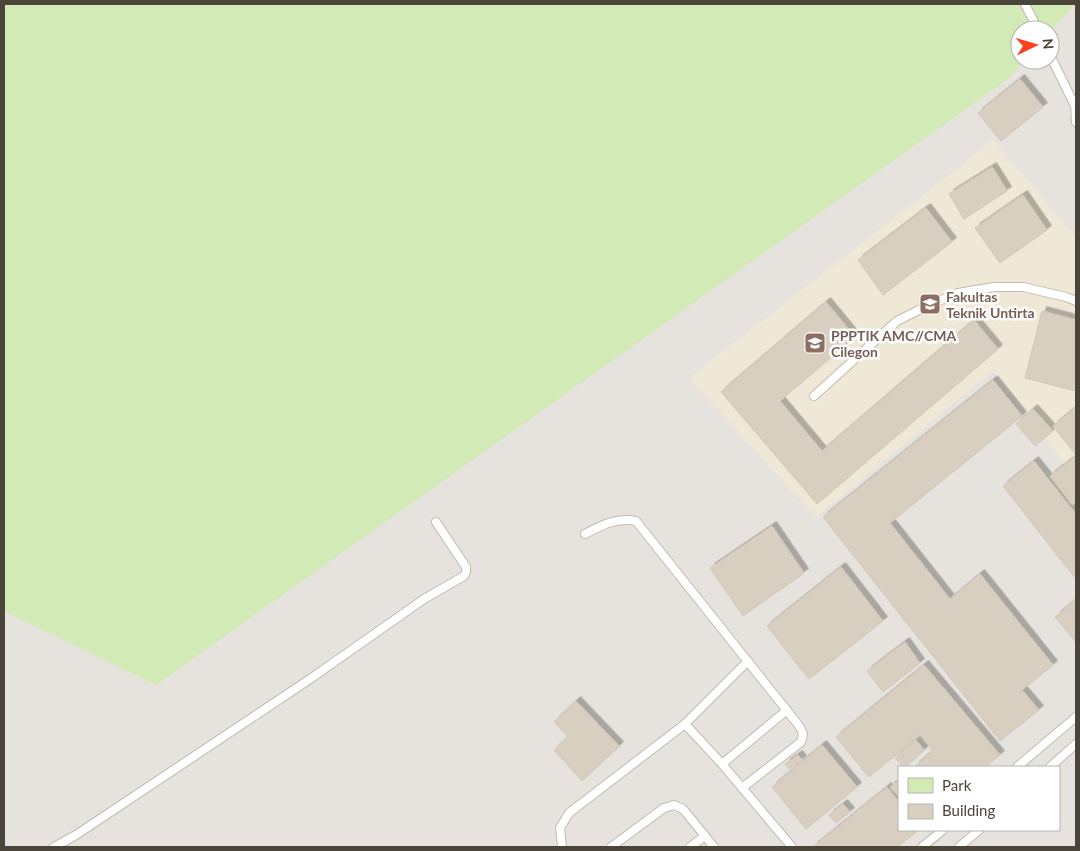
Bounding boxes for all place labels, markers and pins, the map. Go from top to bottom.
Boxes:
place label: Fakultas Teknik Untirta [946,288,1035,321]
school or university icon: Fakultas Teknik Untirta [918,292,942,316]
place label: PPPTIK AMC//CMA Cilegon [831,327,956,360]
school or university icon: PPPTIK AMC//CMA Cilegon [803,331,827,355]

